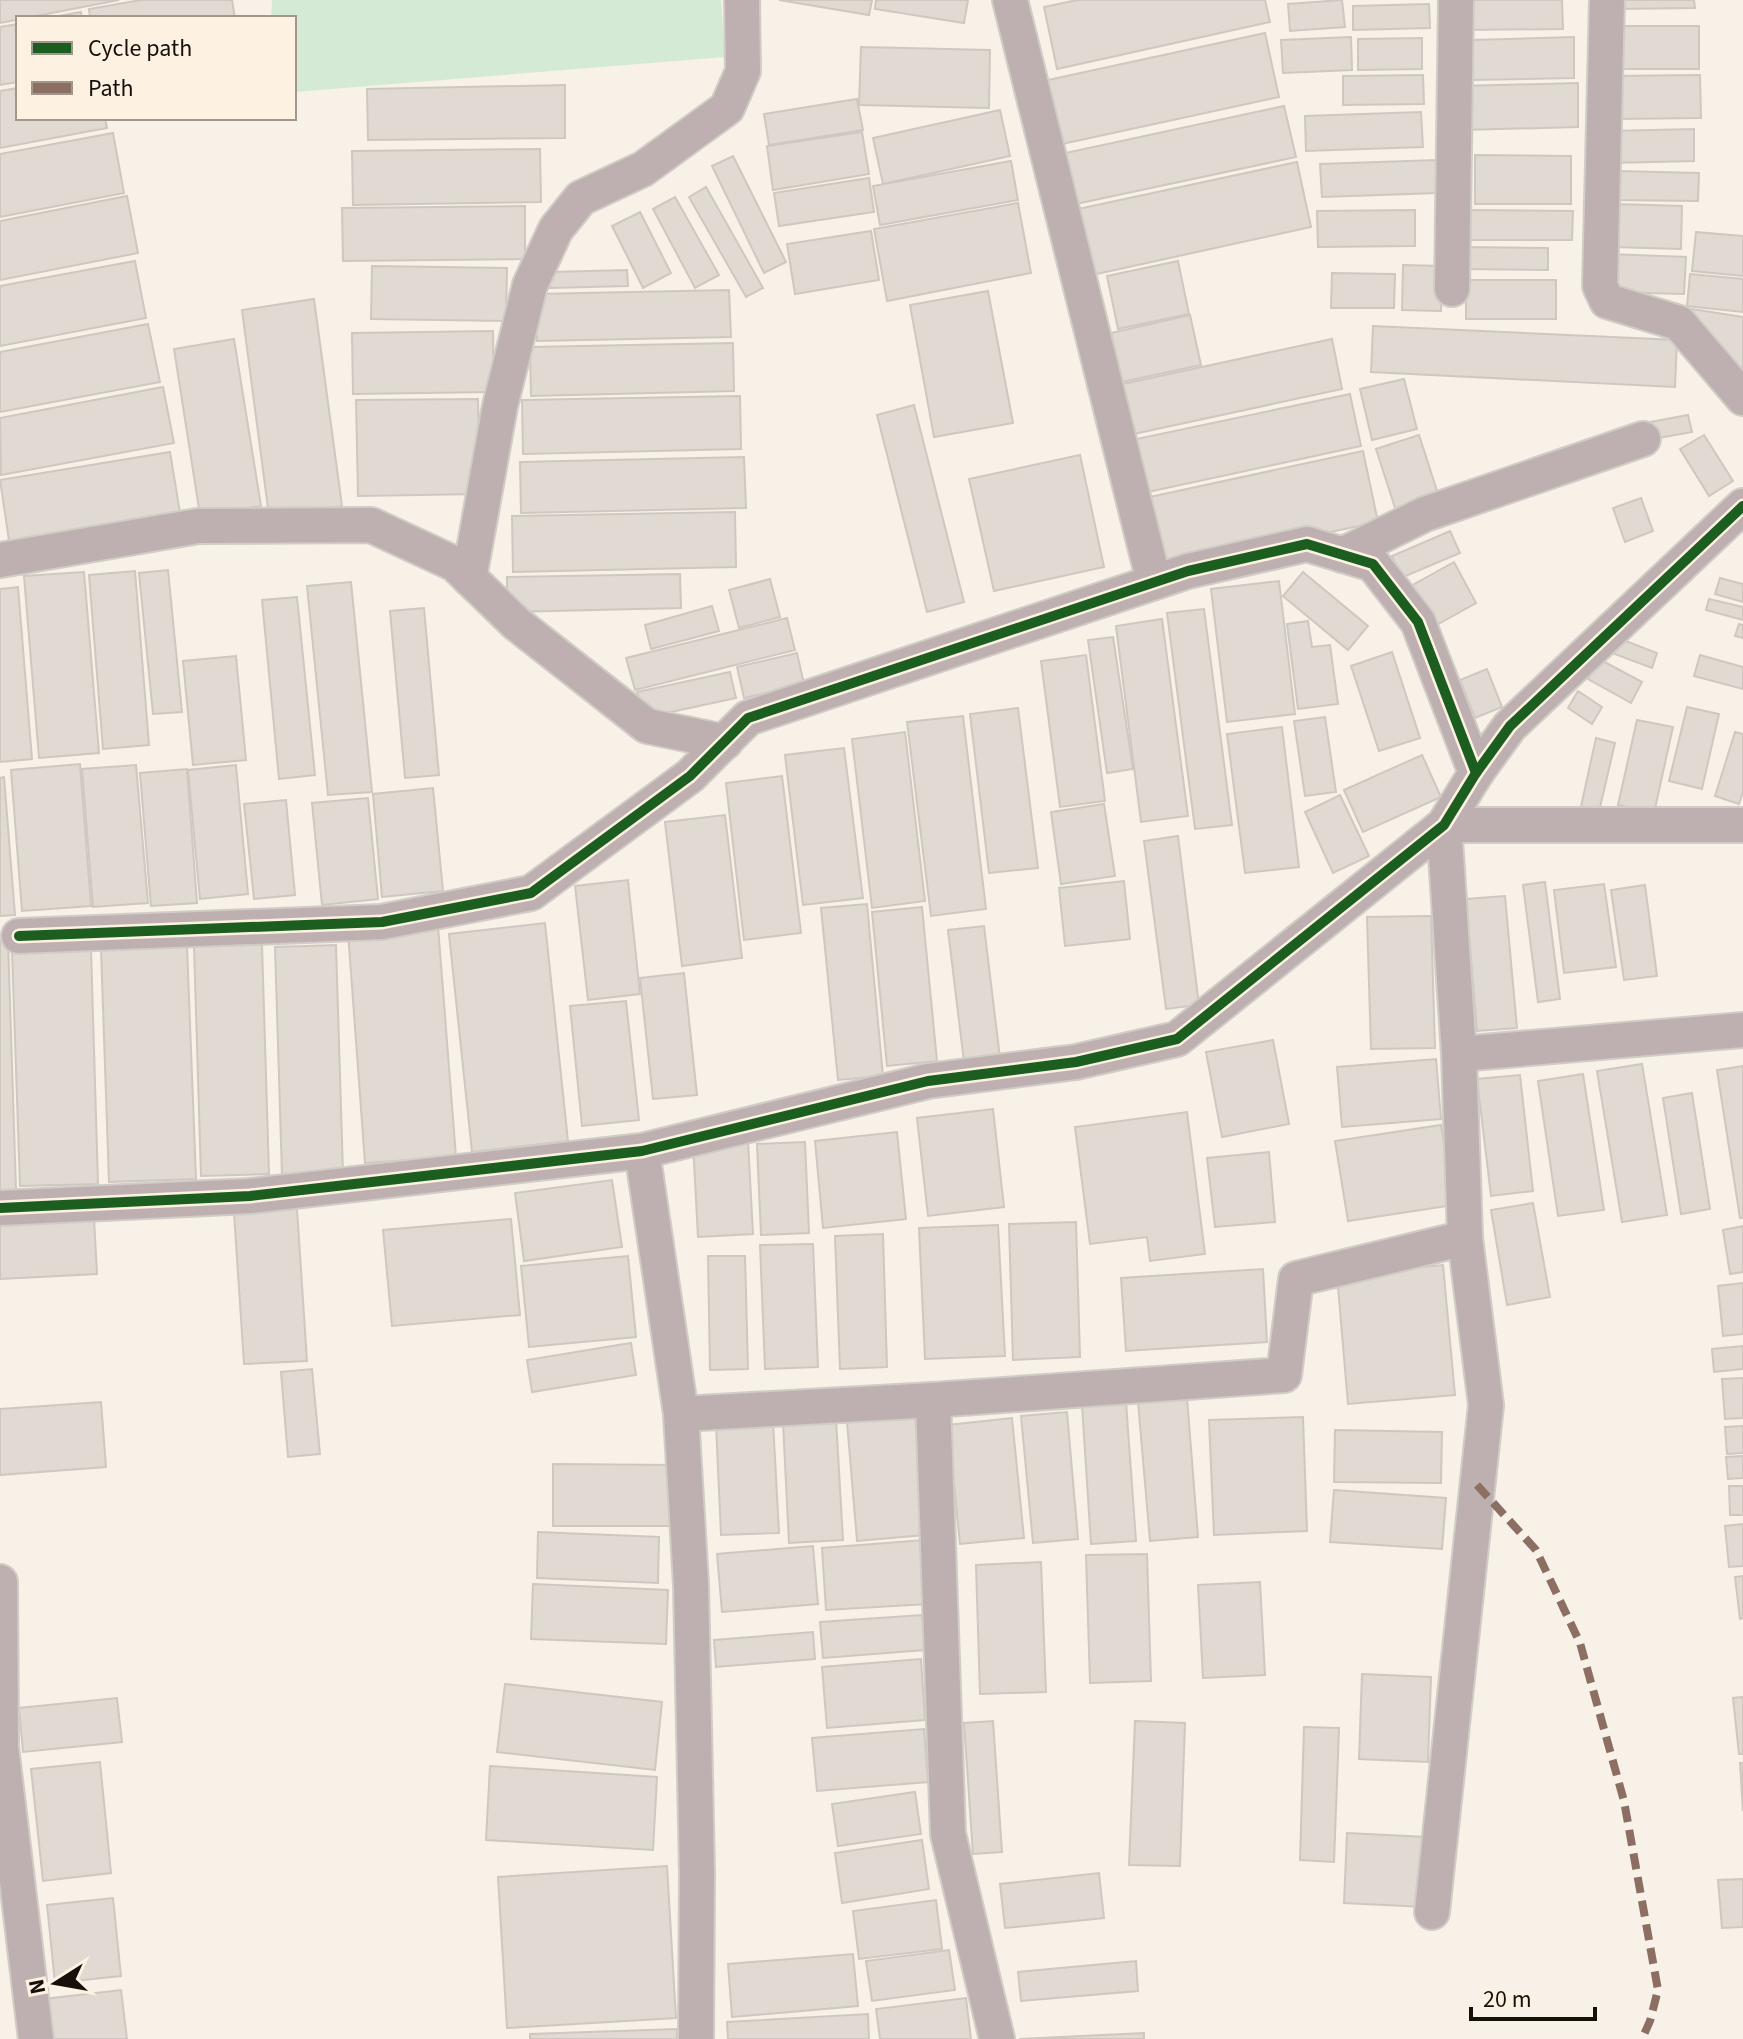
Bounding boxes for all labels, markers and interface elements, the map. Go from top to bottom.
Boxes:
legend [16,16,296,120]
text: Cycle path [88,31,192,66]
text: Path [88,71,134,106]
north arrow [16,1943,96,2023]
scale bar [1471,1971,1595,2021]
text: N [20,1976,54,1997]
text: 20 m [1483,1982,1532,2017]

